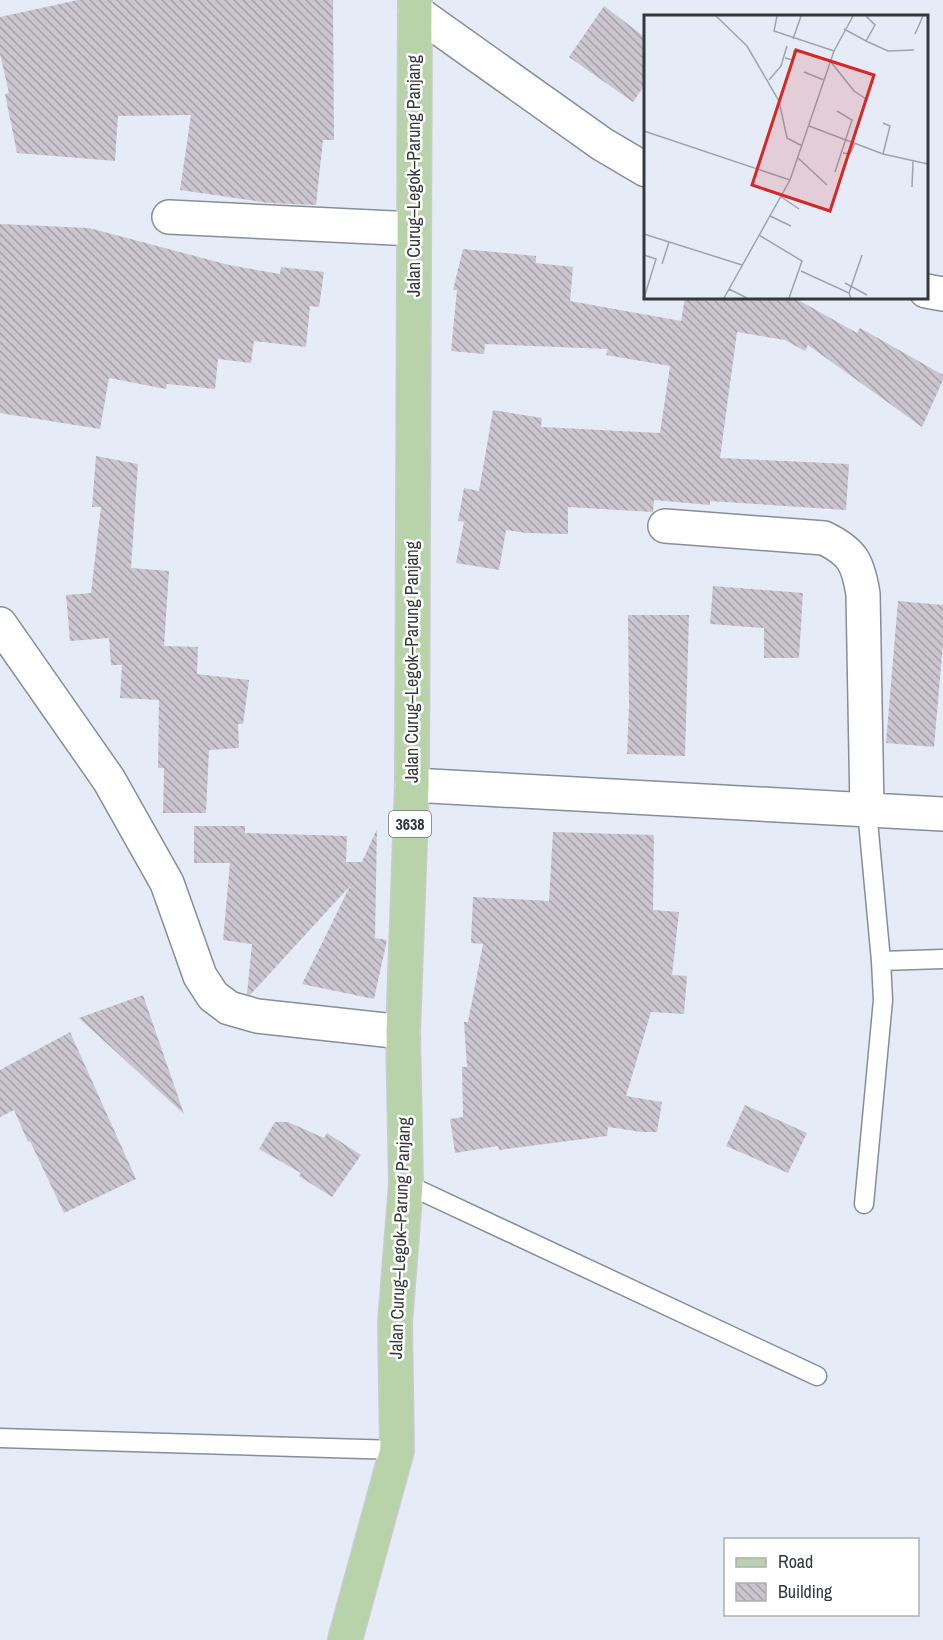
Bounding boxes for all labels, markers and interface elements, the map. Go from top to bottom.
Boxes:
inset map [644,15,928,298]
street label: Jalan Curug–Legok–Parung Panjang [401,54,426,297]
street label: Jalan Curug–Legok–Parung Panjang [399,540,424,783]
road number: 3638 [389,811,431,837]
street label: Jalan Curug–Legok–Parung Panjang [383,1116,416,1359]
legend [724,1538,919,1616]
text: Road [778,1549,813,1574]
text: Building [778,1579,833,1604]

